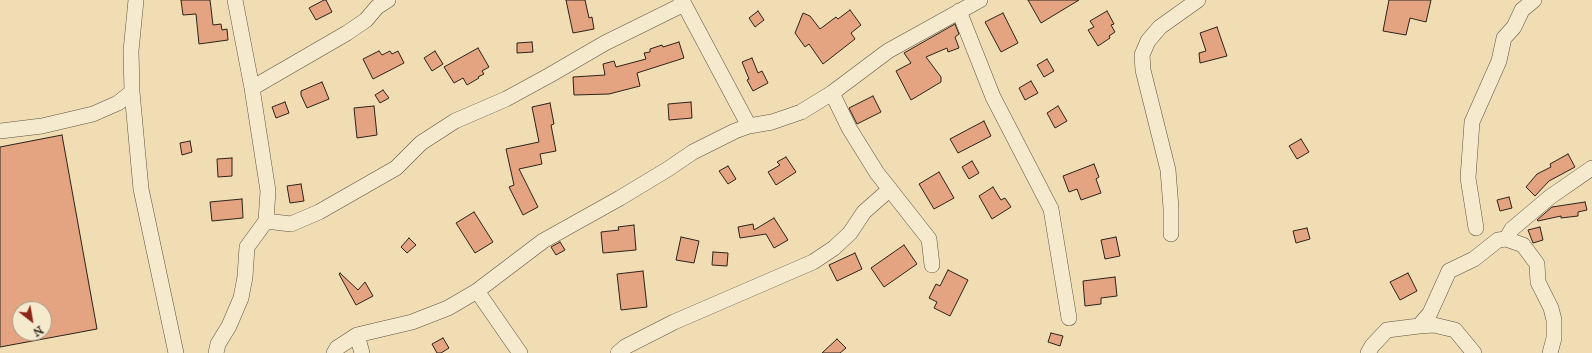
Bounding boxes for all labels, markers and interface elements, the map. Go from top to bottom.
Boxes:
north arrow [12,301,52,341]
text: N [31,323,45,339]

